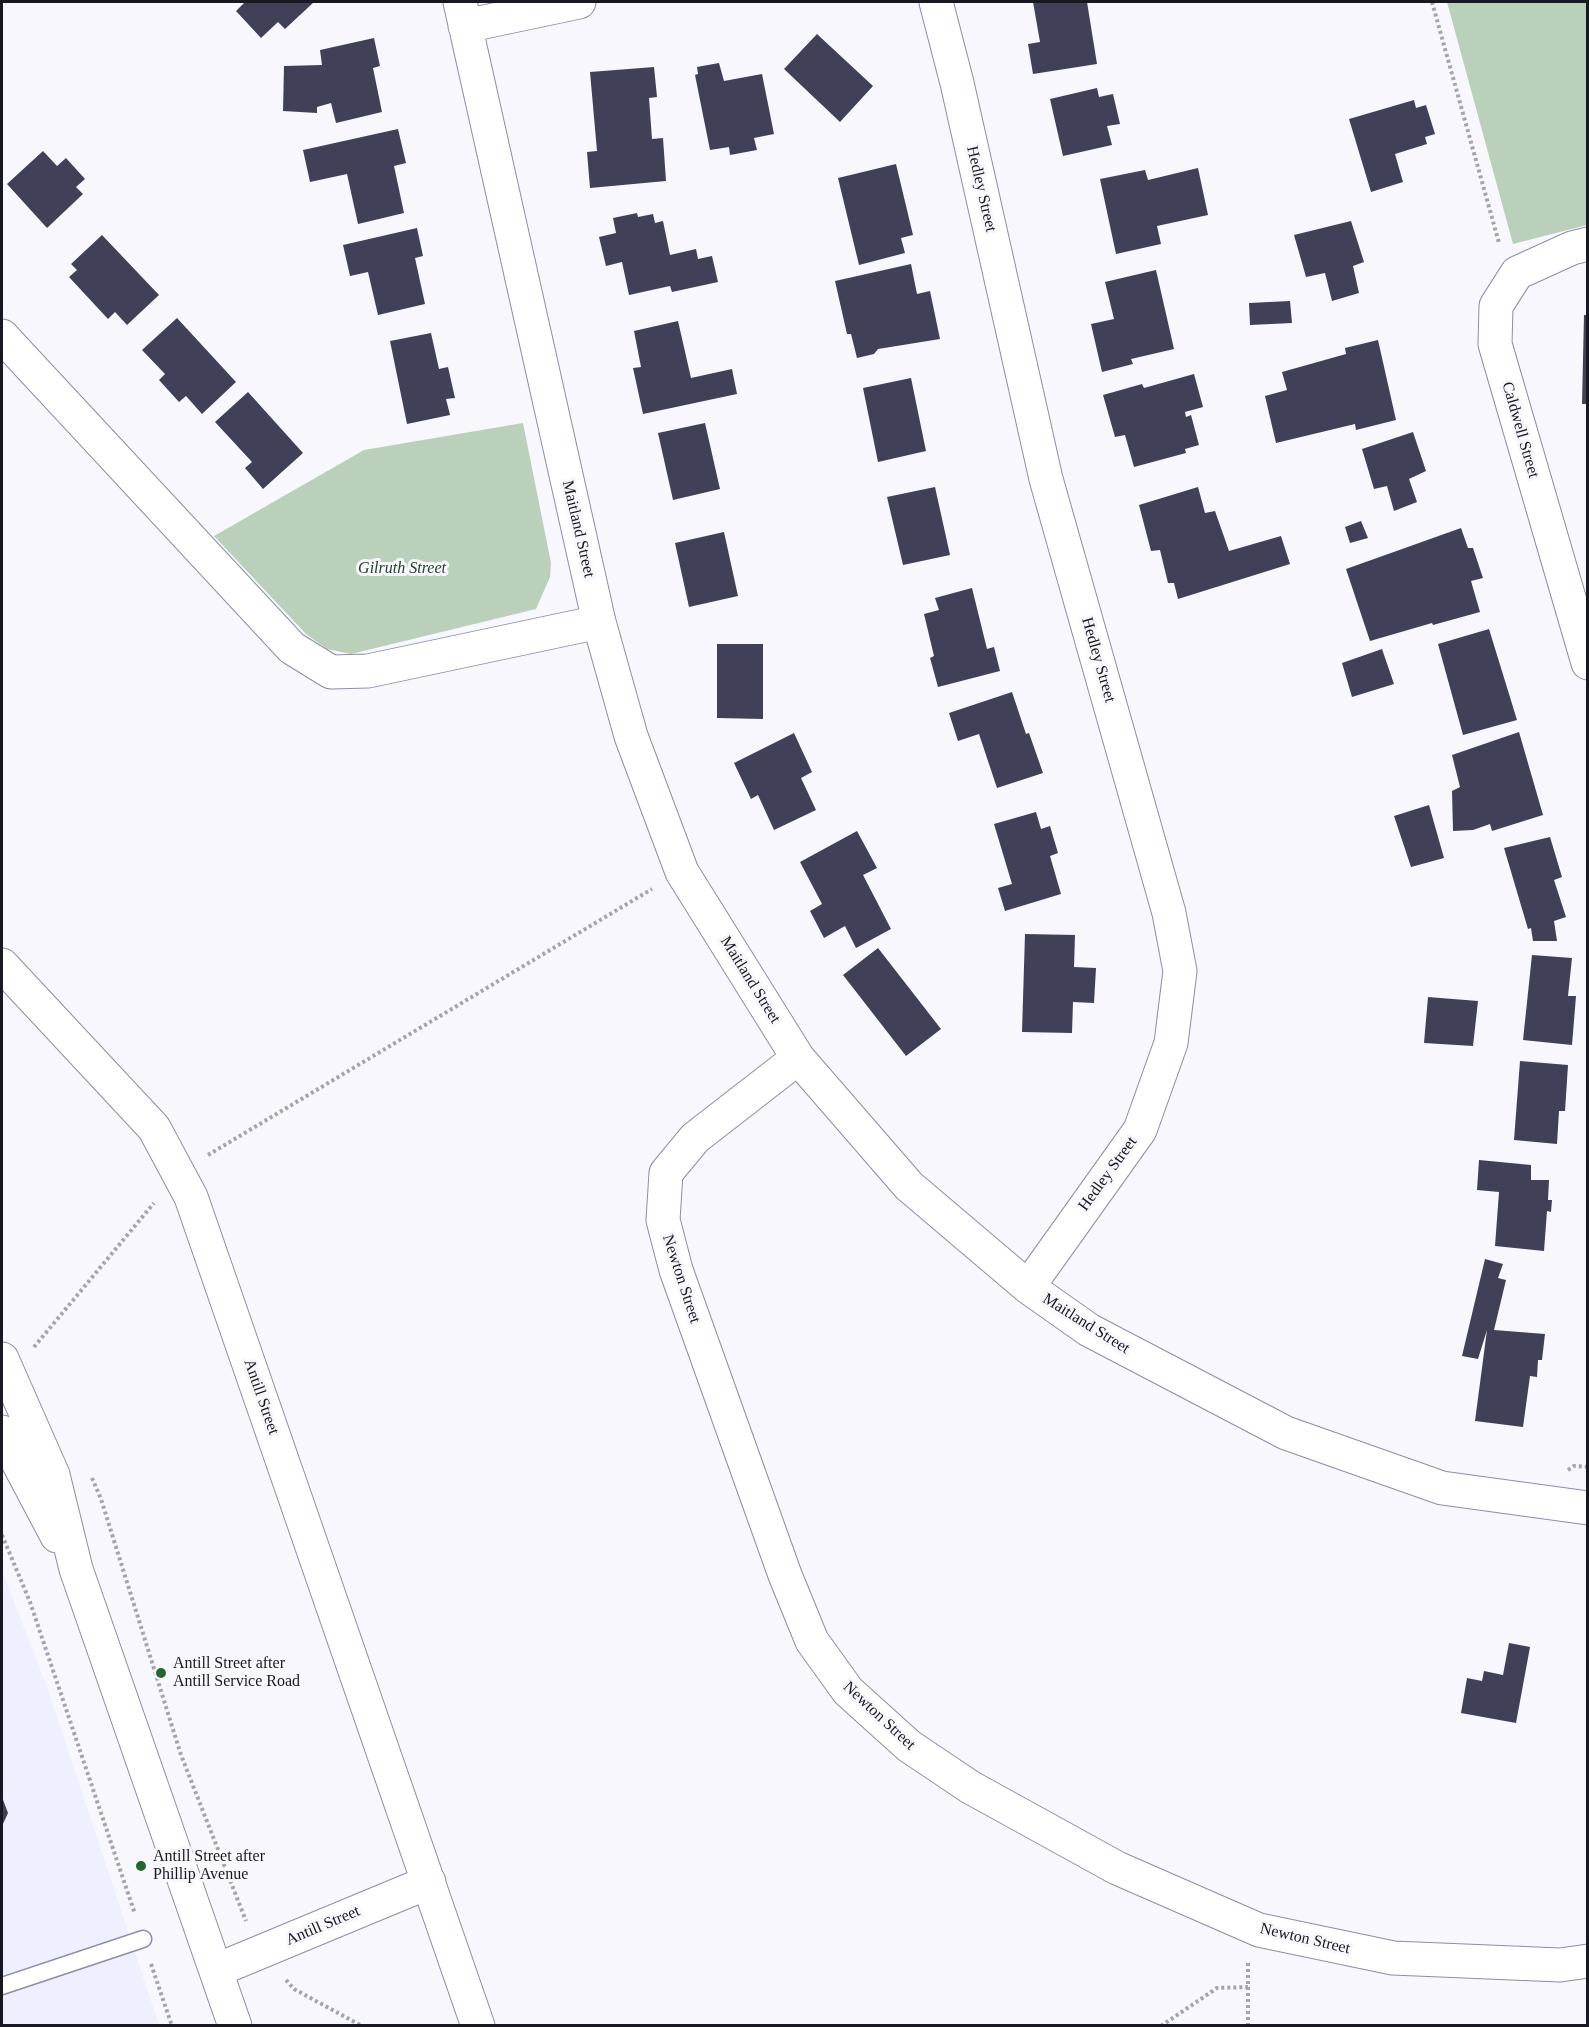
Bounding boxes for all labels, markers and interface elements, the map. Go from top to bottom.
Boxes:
street label: Hedley Street [962,144,1000,234]
street label: Caldwell Street [1497,380,1543,480]
street label: Maitland Street [558,479,598,579]
park label: Gilruth Street [358,559,446,579]
street label: Hedley Street [1077,615,1119,705]
street label: Maitland Street [716,933,784,1027]
street label: Hedley Street [1075,1133,1141,1215]
street label: Newton Street [658,1232,704,1326]
street label: Maitland Street [1039,1290,1133,1358]
street label: Antill Street [239,1357,283,1437]
place label: Antill Street after Antill Service Road [173,1654,300,1692]
marker: Antill Street after Antill Service Road [154,1666,168,1680]
street label: Newton Street [839,1678,919,1754]
place label: Antill Street after Phillip Avenue [153,1847,265,1885]
marker: Antill Street after Phillip Avenue [134,1859,148,1873]
street label: Antill Street [283,1902,363,1950]
street label: Newton Street [1258,1919,1352,1959]

